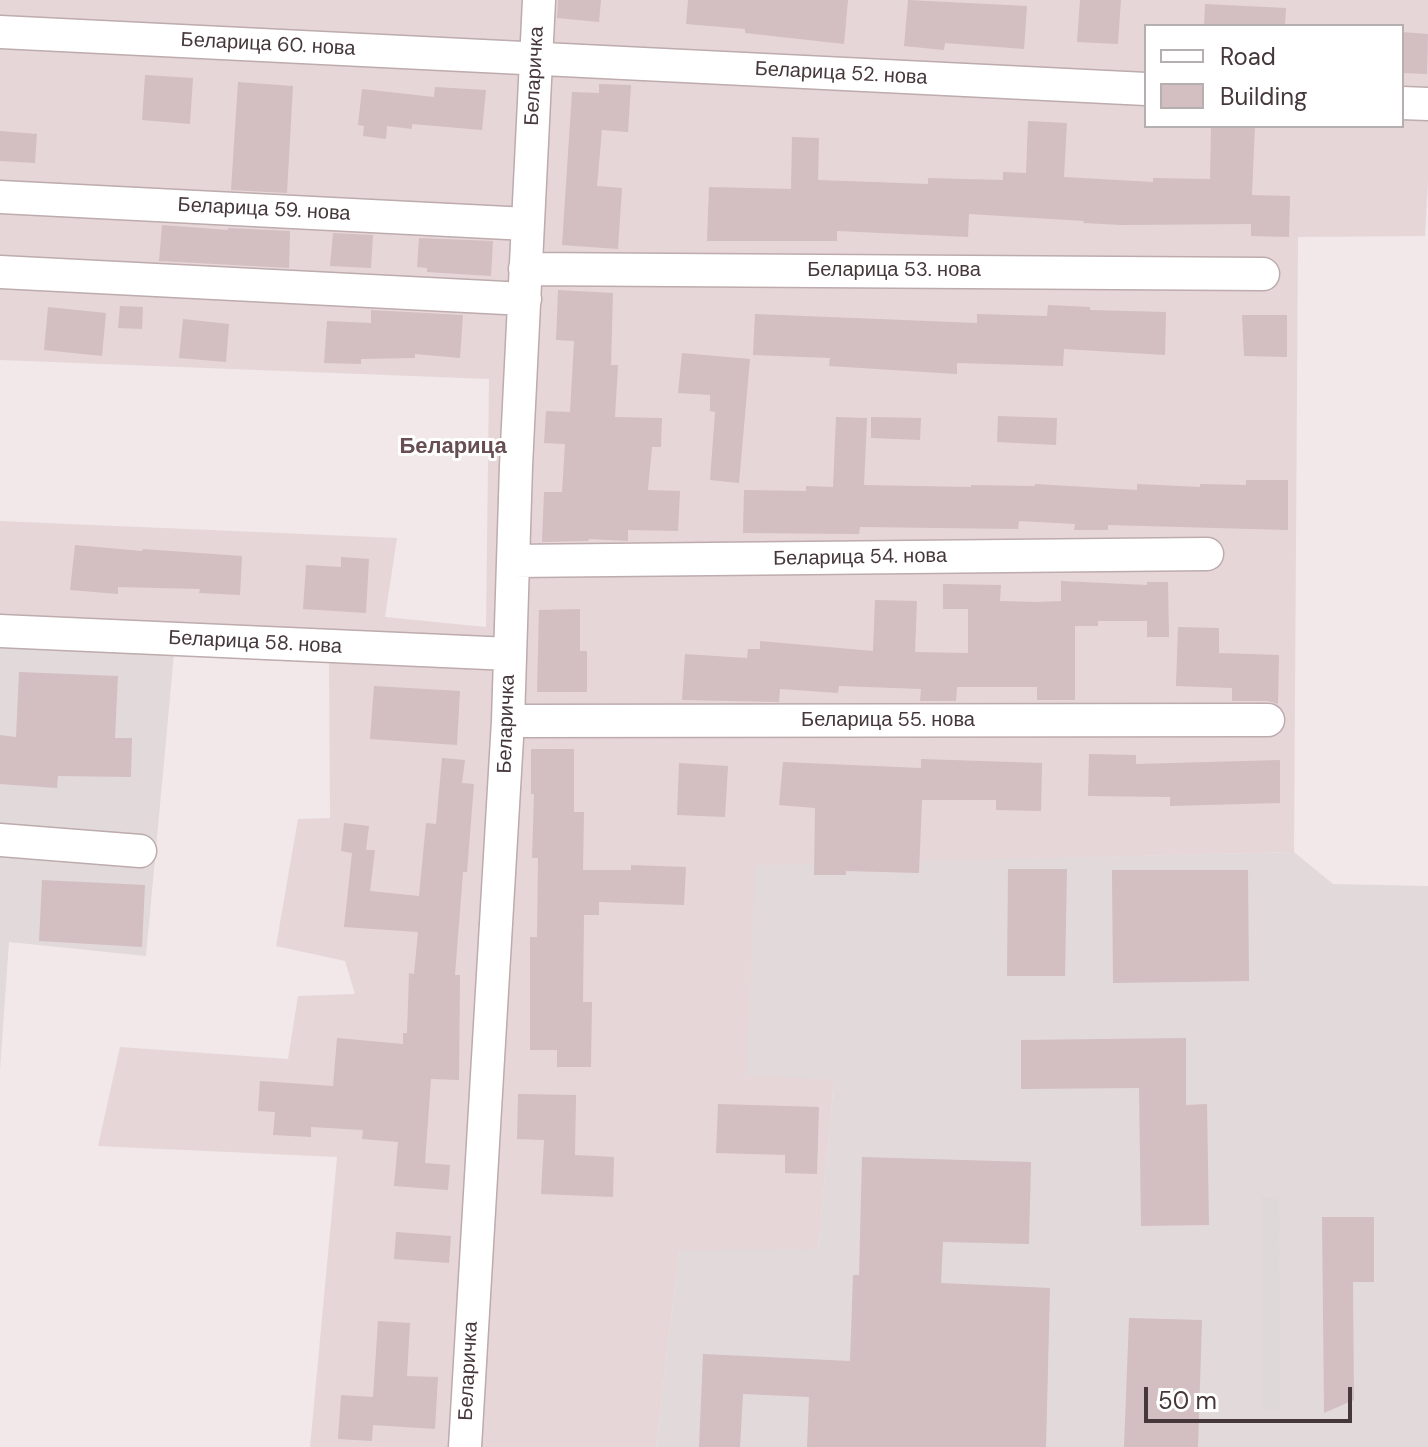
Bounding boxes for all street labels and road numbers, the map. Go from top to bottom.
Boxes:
street label: Беларичка [520,26,550,126]
street label: Беларица 60. нова [180,28,356,62]
street label: Беларица 52. нова [754,57,928,91]
street label: Беларица 59. нова [177,193,351,227]
street label: Беларица 53. нова [807,259,981,283]
street label: Беларица 54. нова [773,544,947,572]
street label: Беларица 58. нова [168,626,342,660]
street label: Беларичка [493,674,521,774]
street label: Беларица 55. нова [801,709,975,733]
street label: Беларичка [454,1321,484,1421]

